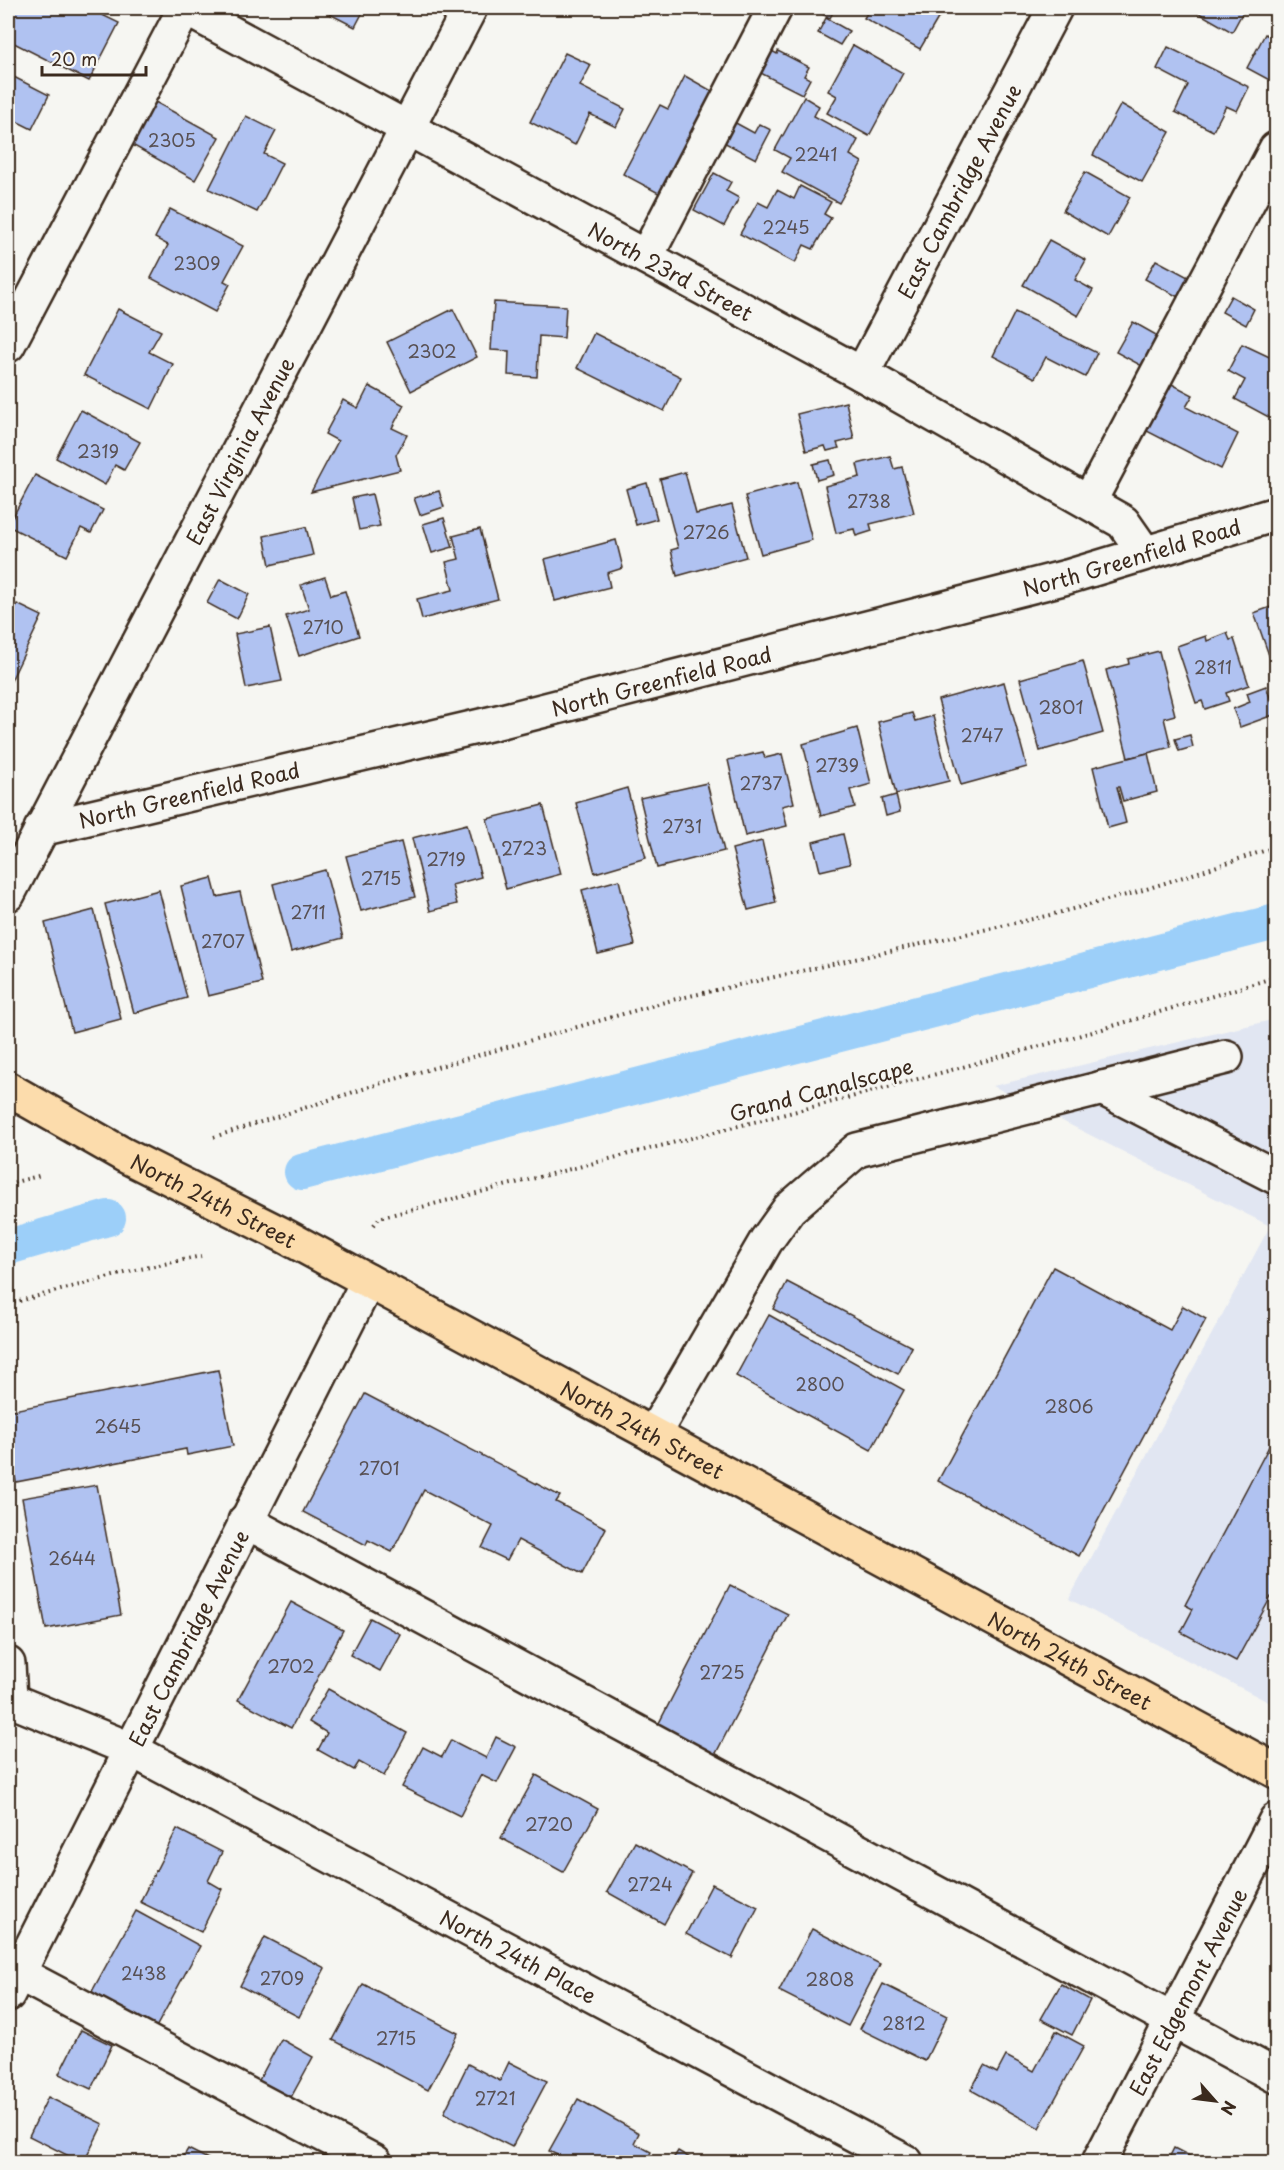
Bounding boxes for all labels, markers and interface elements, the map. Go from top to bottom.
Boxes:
scale bar [42,39,146,77]
text: 20 m [51,45,97,72]
street label: East Cambridge Avenue [889,78,1028,304]
house number: 2305 [148,126,196,153]
house number: 2241 [795,140,837,167]
street label: North 23rd Street [583,213,759,328]
house number: 2245 [762,213,810,240]
house number: 2309 [174,249,220,276]
house number: 2302 [407,337,457,364]
street label: East Virginia Avenue [177,351,301,550]
house number: 2319 [77,437,119,464]
house number: 2738 [847,487,891,514]
street label: North Greenfield Road [1019,510,1245,604]
house number: 2726 [683,518,729,545]
house number: 2710 [302,613,344,640]
street label: North Greenfield Road [548,637,775,724]
house number: 2811 [1194,653,1232,680]
house number: 2801 [1038,693,1084,720]
house number: 2747 [961,721,1003,748]
house number: 2739 [815,751,859,778]
street label: North Greenfield Road [75,753,303,836]
house number: 2737 [740,769,782,796]
house number: 2731 [662,812,702,839]
house number: 2723 [501,834,547,861]
house number: 2719 [426,845,466,872]
house number: 2715 [361,864,401,891]
house number: 2711 [290,898,326,925]
house number: 2707 [201,927,245,954]
street label: Grand Canalscape [726,1049,916,1129]
street label: North 24th Street [125,1145,303,1255]
house number: 2800 [795,1370,845,1397]
street label: North 24th Street [555,1372,730,1486]
house number: 2806 [1045,1392,1093,1419]
house number: 2645 [95,1412,141,1439]
house number: 2701 [359,1454,399,1481]
street label: East Cambridge Avenue [120,1524,256,1752]
house number: 2644 [48,1544,96,1571]
street label: North 24th Street [983,1603,1158,1717]
house number: 2702 [267,1652,315,1679]
house number: 2725 [699,1658,745,1685]
house number: 2720 [525,1810,573,1837]
house number: 2724 [627,1870,673,1897]
street label: East Edgemont Avenue [1120,1882,1254,2101]
street label: North 24th Place [434,1901,603,2011]
house number: 2438 [121,1959,167,1986]
house number: 2709 [260,1964,304,1991]
house number: 2808 [806,1965,854,1992]
house number: 2812 [882,2009,926,2036]
house number: 2715 [376,2024,416,2051]
north arrow [1185,2071,1245,2131]
house number: 2721 [475,2084,515,2111]
text: N [1216,2097,1243,2120]

